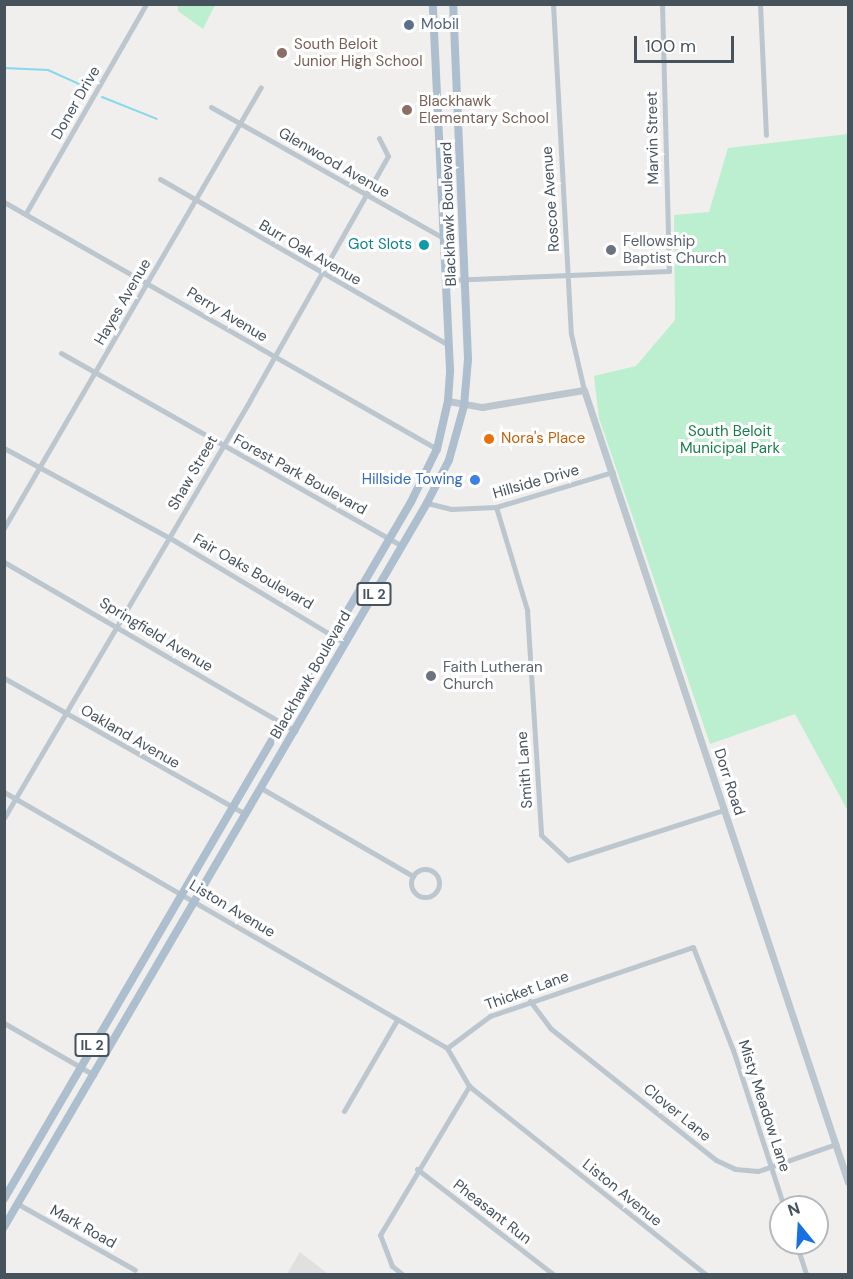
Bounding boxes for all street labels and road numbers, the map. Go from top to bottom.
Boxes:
street label: Doner Drive [48,63,104,143]
street label: Marvin Street [643,91,663,185]
street label: Glenwood Avenue [275,124,393,202]
street label: Blackhawk Boulevard [437,141,461,287]
street label: Roscoe Avenue [538,146,564,252]
street label: Burr Oak Avenue [256,216,364,290]
street label: Hayes Avenue [91,256,155,348]
street label: Perry Avenue [183,284,271,346]
street label: Forest Park Boulevard [230,431,370,519]
street label: Shaw Street [164,432,222,514]
street label: Hillside Drive [491,461,581,503]
street label: Fair Oaks Boulevard [190,530,316,614]
road number: IL 2 [356,583,392,605]
street label: Springfield Avenue [96,594,216,676]
street label: Blackhawk Boulevard [267,608,355,742]
street label: Oakland Avenue [77,701,183,773]
street label: Smith Lane [513,731,537,809]
street label: Dorr Road [710,746,748,818]
street label: Liston Avenue [186,876,278,942]
street label: Thicket Lane [483,968,571,1014]
road number: IL 2 [74,1034,110,1056]
street label: Misty Meadow Lane [734,1038,794,1174]
street label: Clover Lane [640,1080,714,1146]
street label: Liston Avenue [579,1156,665,1230]
street label: Pheasant Run [449,1176,535,1248]
street label: Mark Road [47,1201,119,1253]

